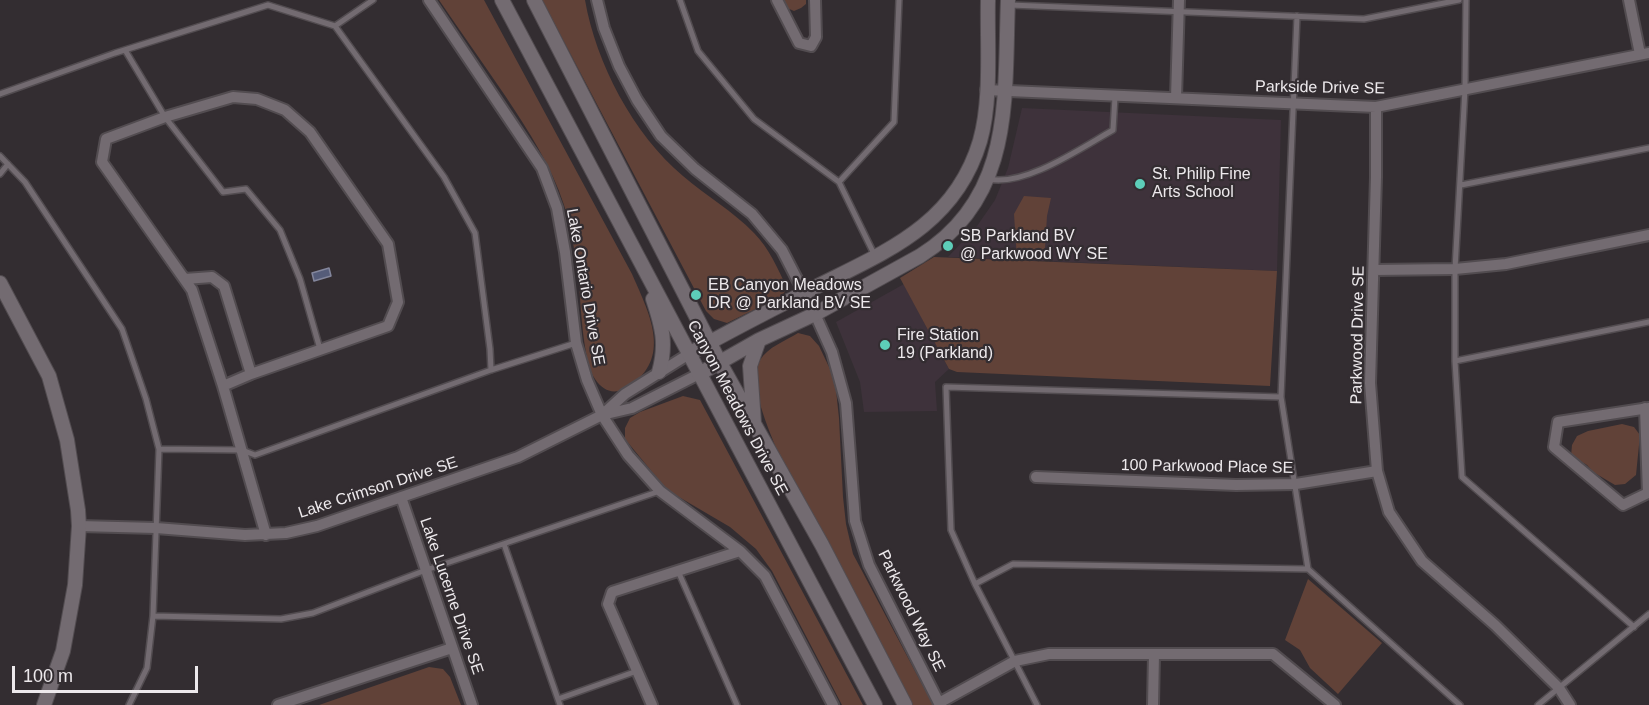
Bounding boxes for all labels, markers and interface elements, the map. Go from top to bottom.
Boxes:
street label: Parkside Drive SE [1255,77,1385,99]
place label: St. Philip Fine Arts School [1152,165,1251,203]
marker: St. Philip Fine Arts School [1133,177,1147,191]
street label: Lake Ontario Drive SE [562,207,608,367]
place label: SB Parkland BV @ Parkwood WY SE [960,227,1108,265]
marker: SB Parkland BV @ Parkwood WY SE [941,239,955,253]
street label: Parkwood Drive SE [1347,265,1369,405]
place label: EB Canyon Meadows DR @ Parkland BV SE [708,276,871,314]
marker: EB Canyon Meadows DR @ Parkland BV SE [689,288,703,302]
street label: Canyon Meadows Drive SE [683,317,791,499]
place label: Fire Station 19 (Parkland) [897,326,993,364]
marker: Fire Station 19 (Parkland) [878,338,892,352]
street label: Lake Crimson Drive SE [296,453,460,523]
street label: 100 Parkwood Place SE [1121,456,1293,478]
street label: Lake Lucerne Drive SE [415,515,487,677]
street label: Parkwood Way SE [873,547,949,675]
scale bar [15,654,201,692]
text: 100 m [23,666,73,686]

